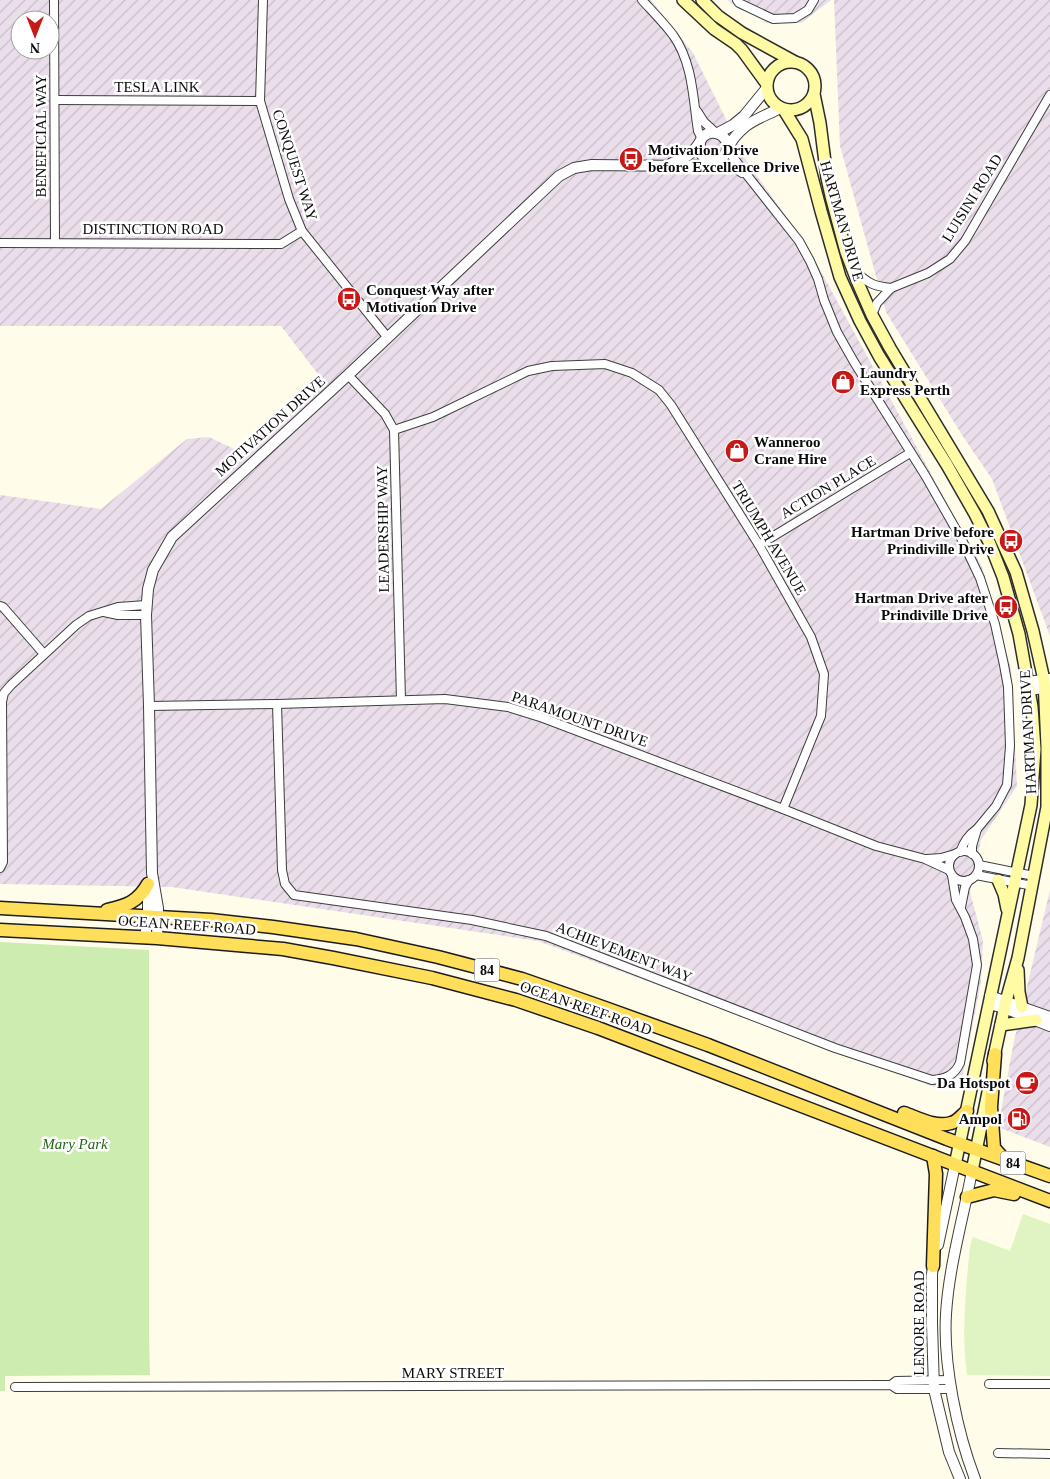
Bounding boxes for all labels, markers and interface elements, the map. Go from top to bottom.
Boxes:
north arrow [10,10,60,60]
text: N [30,40,40,55]
street label: BENEFICIAL WAY [33,74,49,198]
street label: TESLA LINK [114,79,200,95]
street label: CONQUEST WAY [269,107,321,223]
place label: Motivation Drive before Excellence Drive [648,142,800,175]
bus stop icon: Motivation Drive before Excellence Drive [618,146,644,172]
street label: LUISINI ROAD [939,151,1005,245]
street label: HARTMAN DRIVE [817,159,867,283]
street label: DISTINCTION ROAD [82,221,224,237]
place label: Conquest Way after Motivation Drive [366,282,494,315]
bus stop icon: Conquest Way after Motivation Drive [336,286,362,312]
place label: Laundry Express Perth [860,365,951,398]
shop icon: Laundry Express Perth [830,369,856,395]
street label: MOTIVATION DRIVE [212,373,328,479]
place label: Wanneroo Crane Hire [754,434,827,467]
shop icon: Wanneroo Crane Hire [724,438,750,464]
street label: ACTION PLACE [778,452,878,522]
street label: LEADERSHIP WAY [374,465,392,593]
street label: TRIUMPH AVENUE [729,478,809,598]
place label: Hartman Drive before Prindiville Drive [851,524,994,557]
bus stop icon: Hartman Drive before Prindiville Drive [998,528,1024,554]
place label: Hartman Drive after Prindiville Drive [855,590,988,623]
bus stop icon: Hartman Drive after Prindiville Drive [993,594,1019,620]
street label: HARTMAN DRIVE [1017,669,1039,795]
street label: PARAMOUNT DRIVE [510,688,650,750]
street label: OCEAN REEF ROAD [117,912,257,938]
street label: ACHIEVEMENT WAY [554,919,694,985]
road number: 84 [474,958,500,982]
street label: OCEAN REEF ROAD [518,978,654,1038]
cafe icon: Da Hotspot [1014,1070,1040,1096]
place label: Da Hotspot [937,1075,1010,1091]
fuel station icon: Ampol [1006,1106,1032,1132]
place label: Ampol [959,1111,1002,1127]
park label: Mary Park [41,1136,108,1152]
road number: 84 [1000,1152,1026,1174]
street label: LENORE ROAD [911,1270,927,1376]
street label: MARY STREET [402,1365,504,1381]

